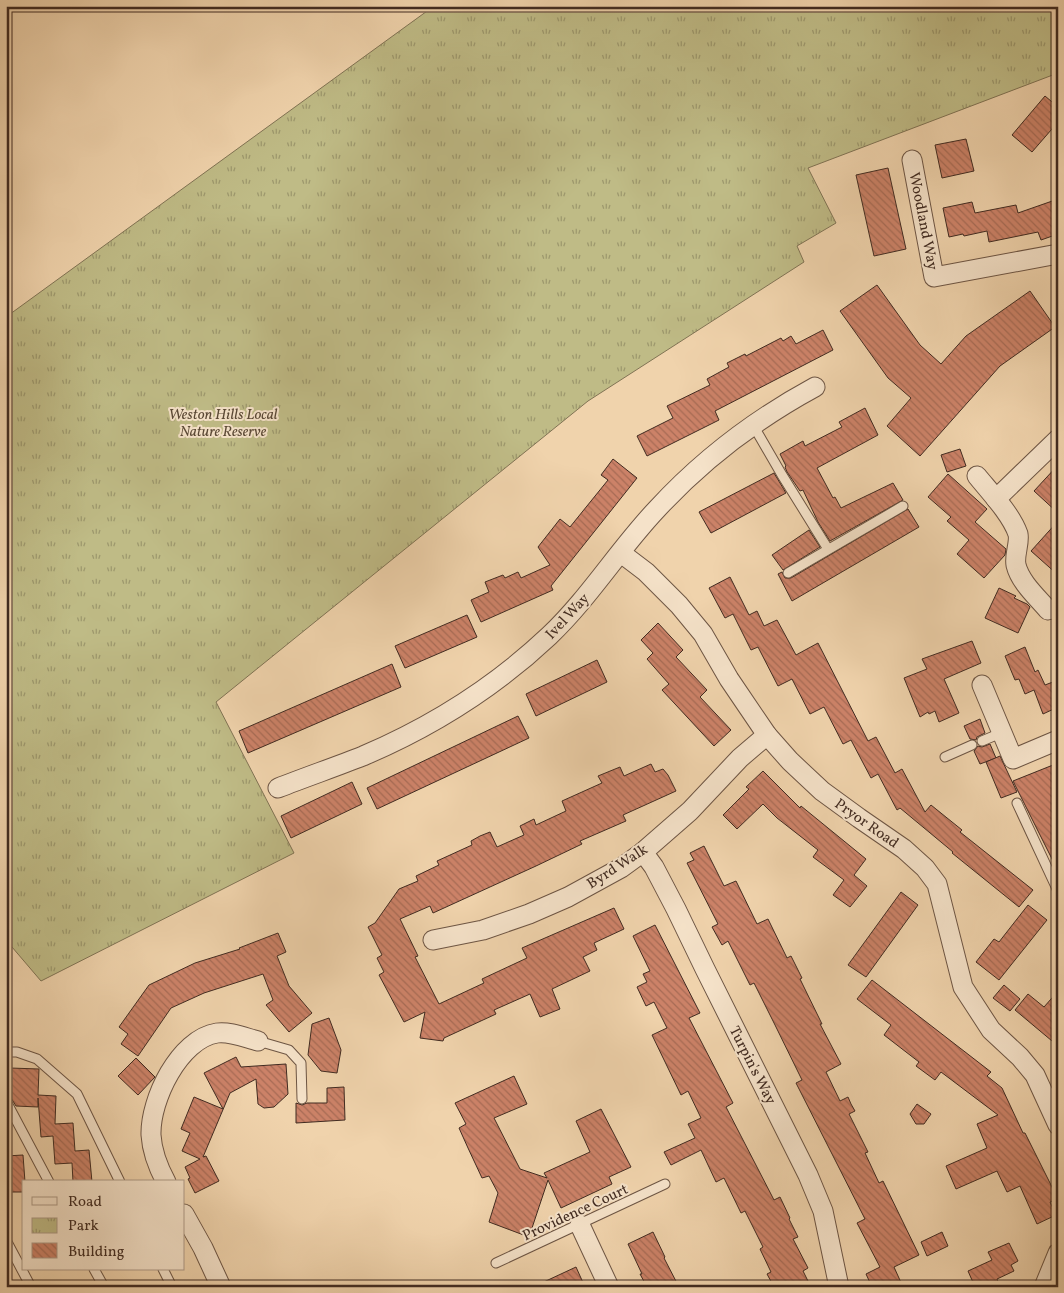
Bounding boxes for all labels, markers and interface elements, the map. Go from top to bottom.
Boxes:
street label: Woodland Way [903,171,942,272]
park label: Weston Hills Local Nature Reserve [168,405,278,443]
street label: Ivel Way [541,589,595,645]
street label: Pryor Road [830,794,903,854]
street label: Byrd Walk [583,840,652,895]
street label: Turpin's Way [723,1023,780,1108]
legend [22,1180,185,1270]
street label: Providence Court [519,1180,632,1247]
text: Road [68,1192,102,1213]
text: Park [68,1216,99,1237]
text: Building [68,1242,125,1263]

